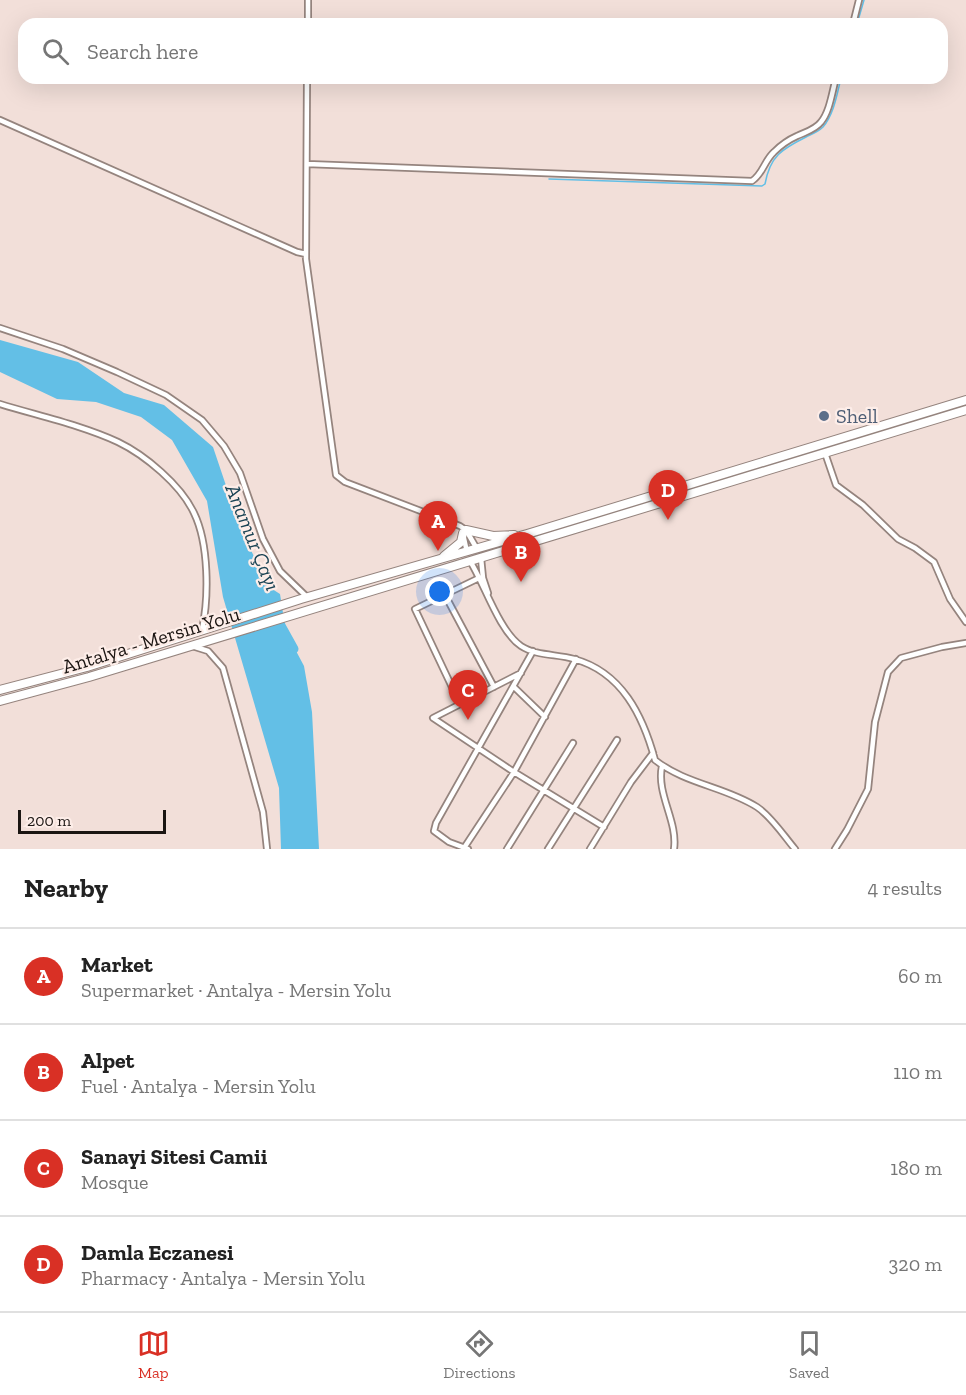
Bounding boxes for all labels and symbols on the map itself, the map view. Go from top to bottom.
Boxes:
place label: Shell [836,404,878,428]
marker: Shell [817,409,831,423]
pin: D [648,470,688,520]
water label: Anamur Çayı [220,479,286,594]
pin: A [418,502,458,551]
pin: B [502,532,540,582]
your location [425,577,454,606]
street label: Antalya - Mersin Yolu [59,602,243,678]
pin: C [448,670,488,720]
scale bar [18,807,166,834]

